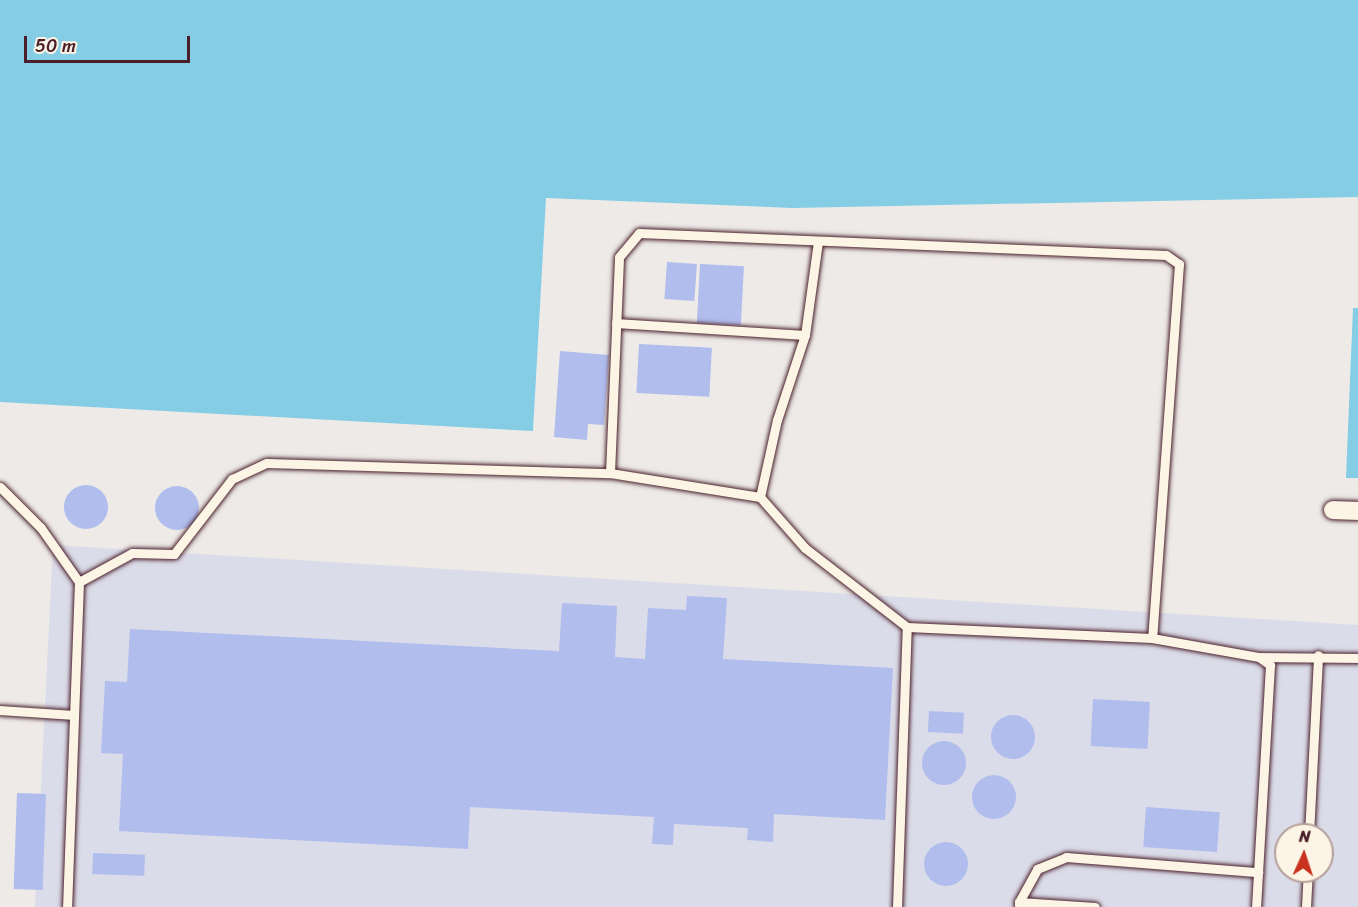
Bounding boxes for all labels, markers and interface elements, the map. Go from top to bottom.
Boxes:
scale bar [27,24,194,62]
text: 50 m [35,30,76,62]
text: N [1299,822,1311,851]
north arrow [1274,823,1334,883]

